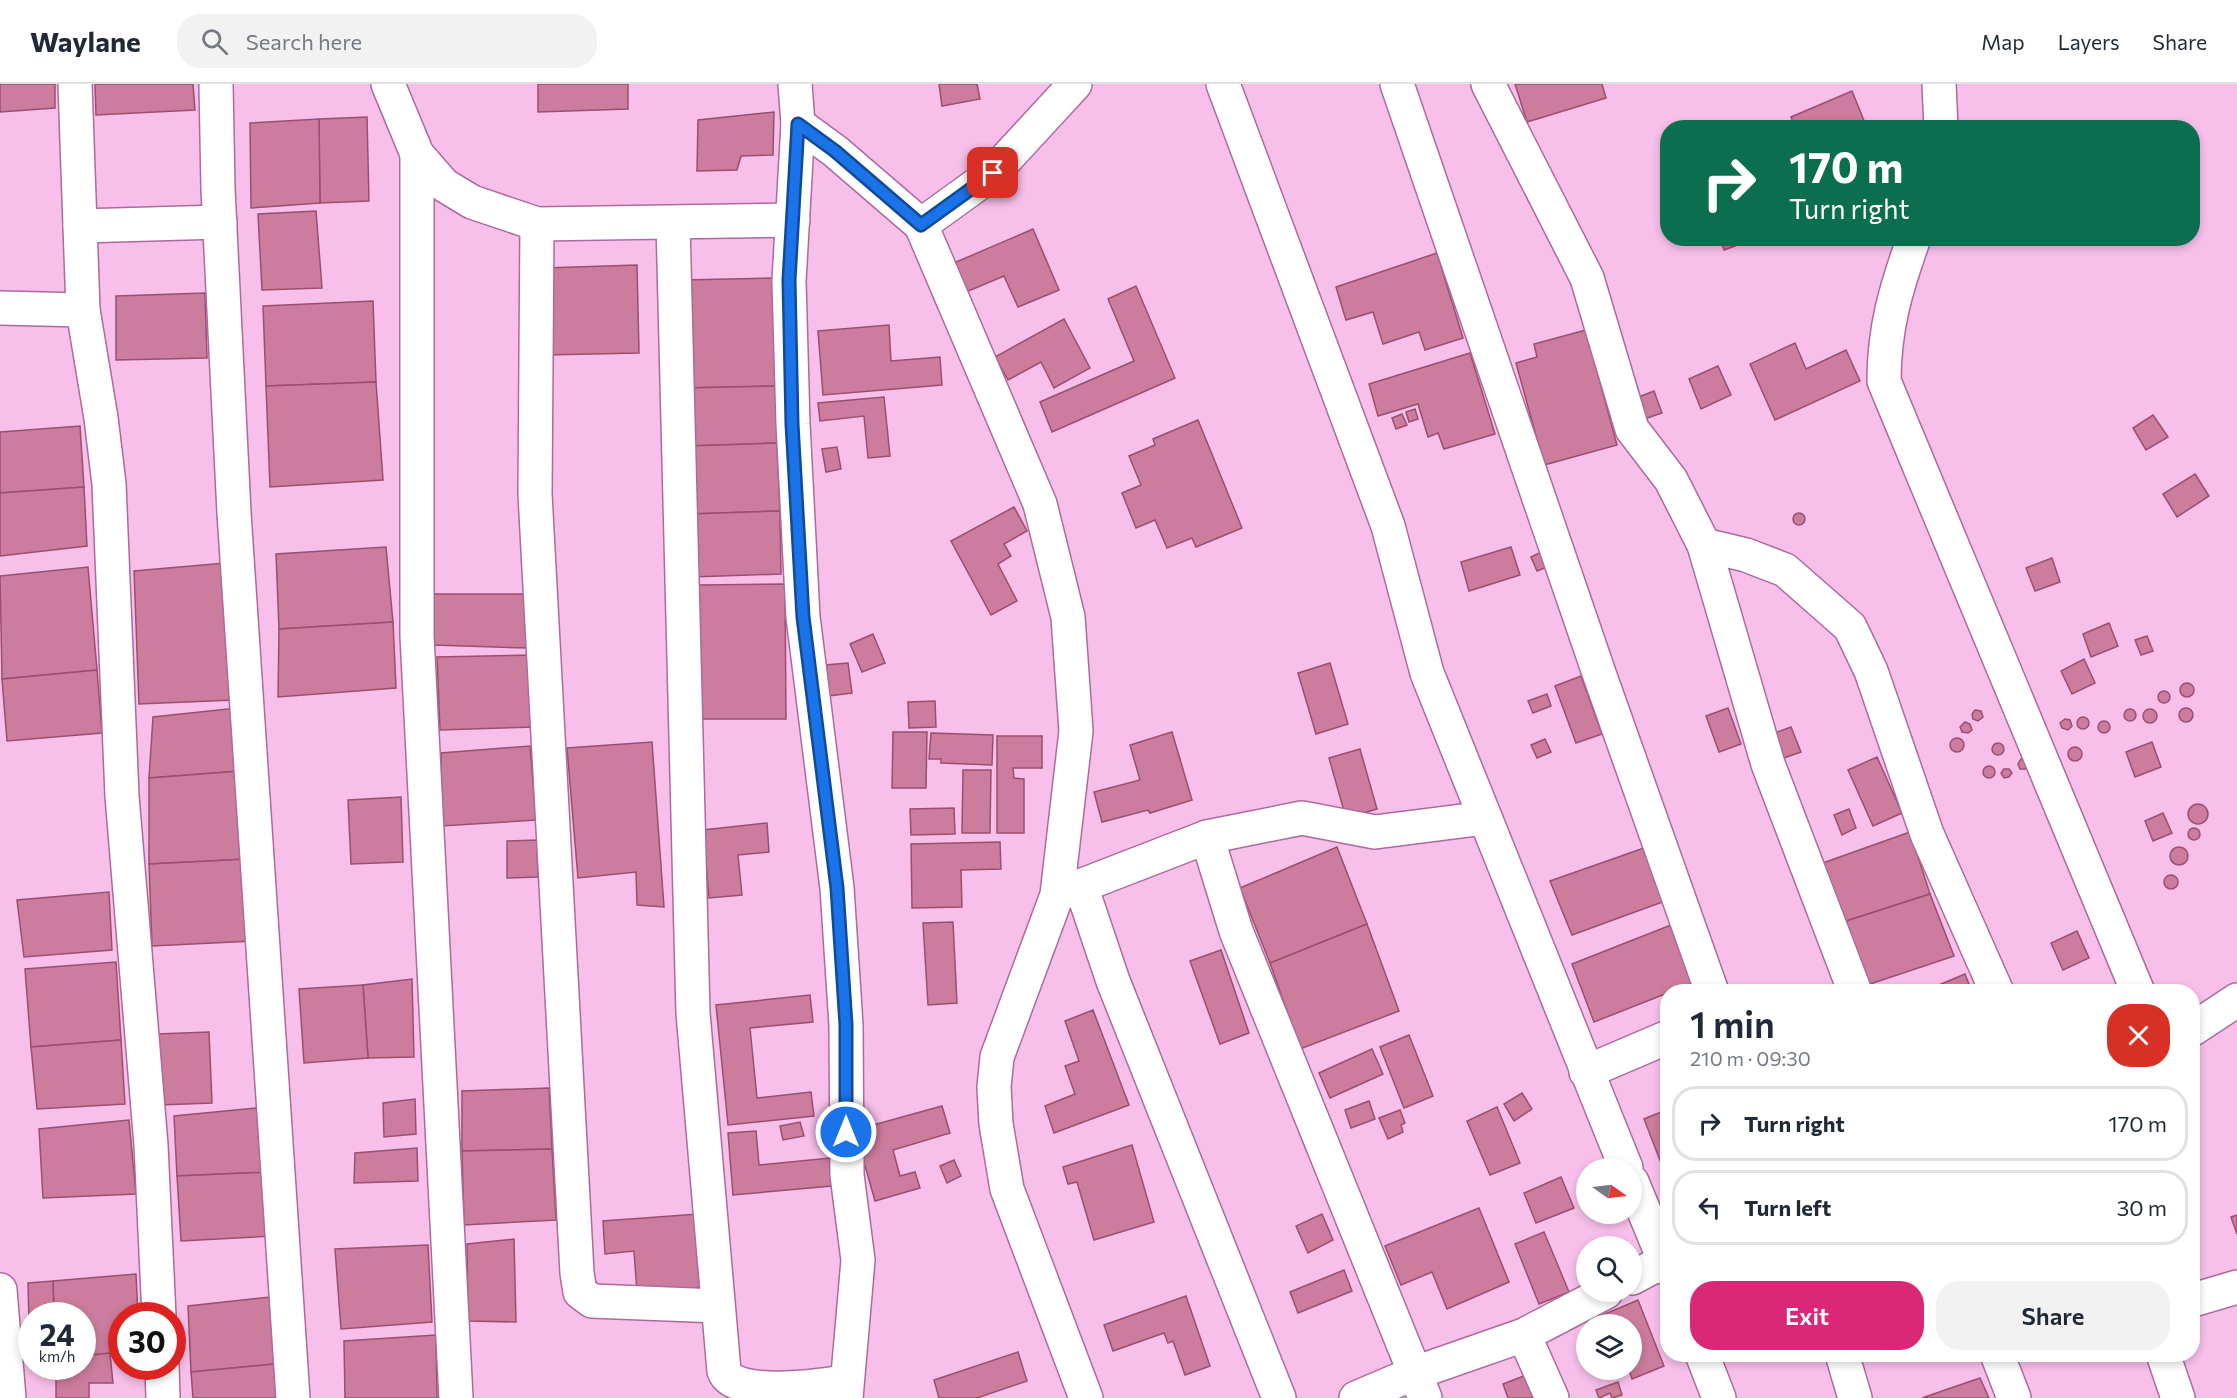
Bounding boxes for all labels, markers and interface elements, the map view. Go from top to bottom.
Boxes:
search box [177,14,597,68]
text: Waylane [30,24,141,58]
icon: search [198,25,231,58]
text: Search here [246,28,362,55]
text: Map [1981,29,2025,54]
text: Layers [2058,29,2120,54]
text: Share [2153,29,2207,54]
text: 170 m [1789,140,1903,192]
icon: right [1690,144,1768,222]
pin [967,147,1018,198]
icon: arrive [976,156,1009,189]
text: Turn right [1789,192,1909,225]
text: 1 min [1690,1001,1775,1045]
button: close [2107,1004,2170,1067]
text: 210 m · 09:30 [1690,1046,1811,1070]
position arrow [814,1100,878,1164]
icon: right [1693,1107,1726,1140]
text: Turn right [1744,1110,1845,1137]
text: 170 m [2108,1110,2167,1137]
north arrow [1576,1158,1642,1224]
map controls [1576,1158,1642,1380]
icon: left [1693,1191,1726,1224]
text: Turn left [1744,1194,1831,1221]
text: 30 m [2117,1194,2167,1221]
button: search [1576,1236,1642,1302]
button: Exit [1690,1281,1924,1350]
button: Share [1936,1281,2170,1350]
speed limit sign: 30 [108,1302,186,1380]
button: layers [1576,1314,1642,1380]
text: 24 [39,1315,75,1352]
text: km/h [39,1347,75,1365]

